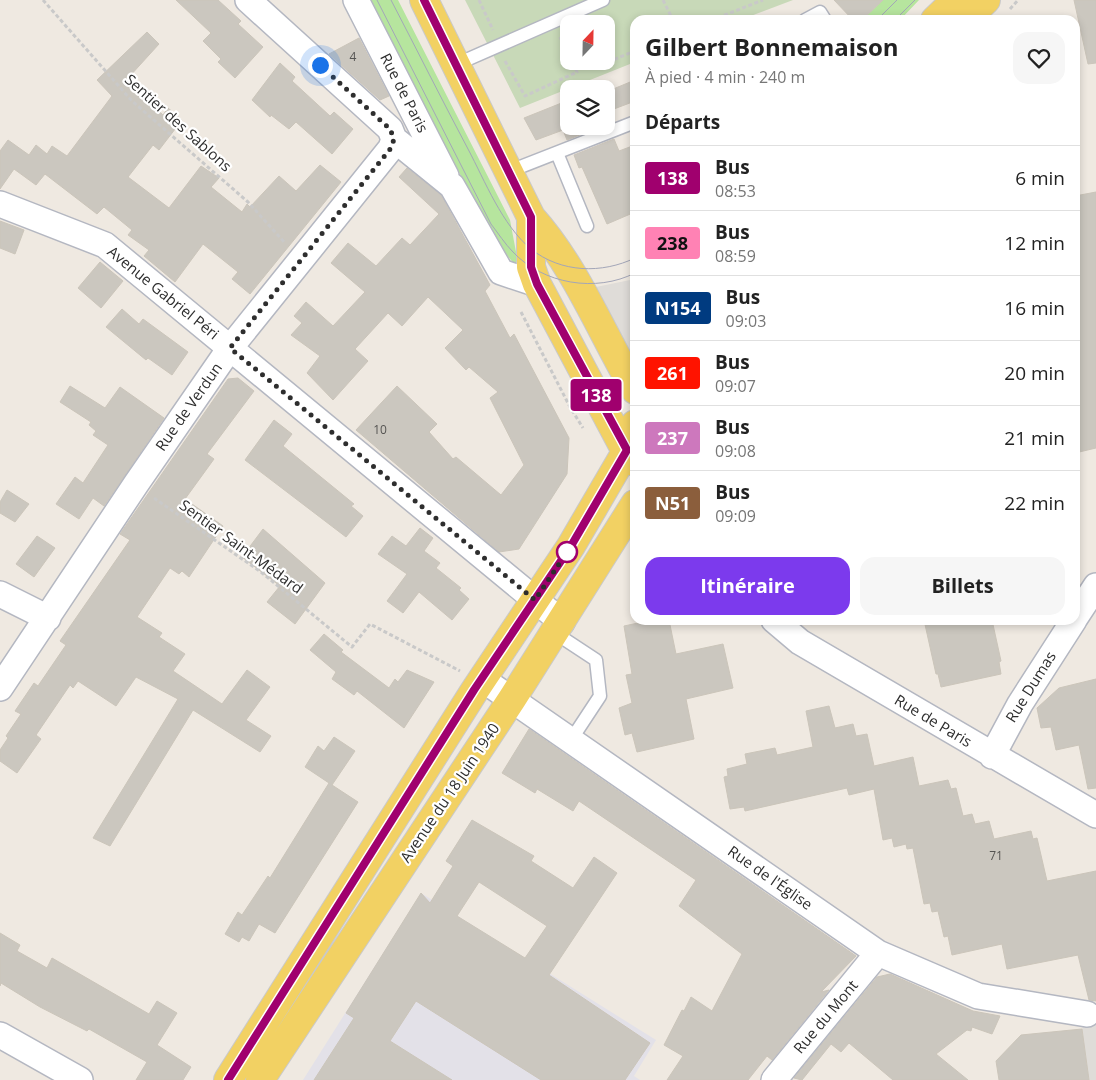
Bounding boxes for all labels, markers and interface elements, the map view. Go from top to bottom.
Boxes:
north arrow [560,15,615,70]
map controls [560,15,615,135]
text: Gilbert Bonnemaison [645,30,899,63]
button: heart [1013,32,1065,84]
house number: 4 [350,48,357,65]
street label: Rue de Paris [376,49,433,136]
your location [308,53,333,78]
text: À pied · 4 min · 240 m [645,66,805,88]
street label: Sentier des Sablons [121,69,236,176]
button: layers [560,80,615,135]
text: Départs [645,109,720,135]
text: Bus [715,154,750,180]
text: 6 min [1015,165,1065,191]
text: 138 [657,166,688,190]
text: 08:53 [715,180,756,202]
text: Bus [715,219,750,245]
text: 12 min [1004,230,1065,256]
text: 238 [657,231,688,255]
street label: Avenue Gabriel Péri [104,241,224,343]
text: 08:59 [715,245,756,267]
text: Bus [726,284,760,310]
text: 16 min [1004,295,1065,321]
text: N154 [655,296,701,320]
text: 09:03 [726,310,766,332]
text: Bus [715,349,750,375]
street label: Rue de Verdun [150,358,226,454]
text: 20 min [1004,360,1065,386]
text: 261 [657,361,688,385]
text: 09:07 [715,375,756,397]
line badge: 138 [567,379,625,411]
text: 138 [581,383,611,407]
text: Bus [715,414,750,440]
house number: 10 [373,421,387,438]
text: 21 min [1004,425,1065,451]
text: 237 [657,426,688,450]
text: 09:08 [715,440,756,462]
text: Bus [715,479,750,505]
text: 22 min [1004,490,1065,516]
text: N51 [655,491,690,515]
street label: Sentier Saint-Médard [176,495,307,598]
text: 09:09 [715,505,756,527]
unlabelled marker [556,541,578,563]
button: Itinéraire [645,557,850,615]
button: Billets [860,557,1065,615]
street label: Rue Dumas [1000,647,1060,726]
street label: Rue de Paris [891,689,976,751]
street label: Avenue du 18 Juin 1940 [395,719,503,866]
street label: Rue de l'Église [724,841,817,914]
house number: 71 [989,847,1003,864]
street label: Rue du Mont [789,975,862,1057]

